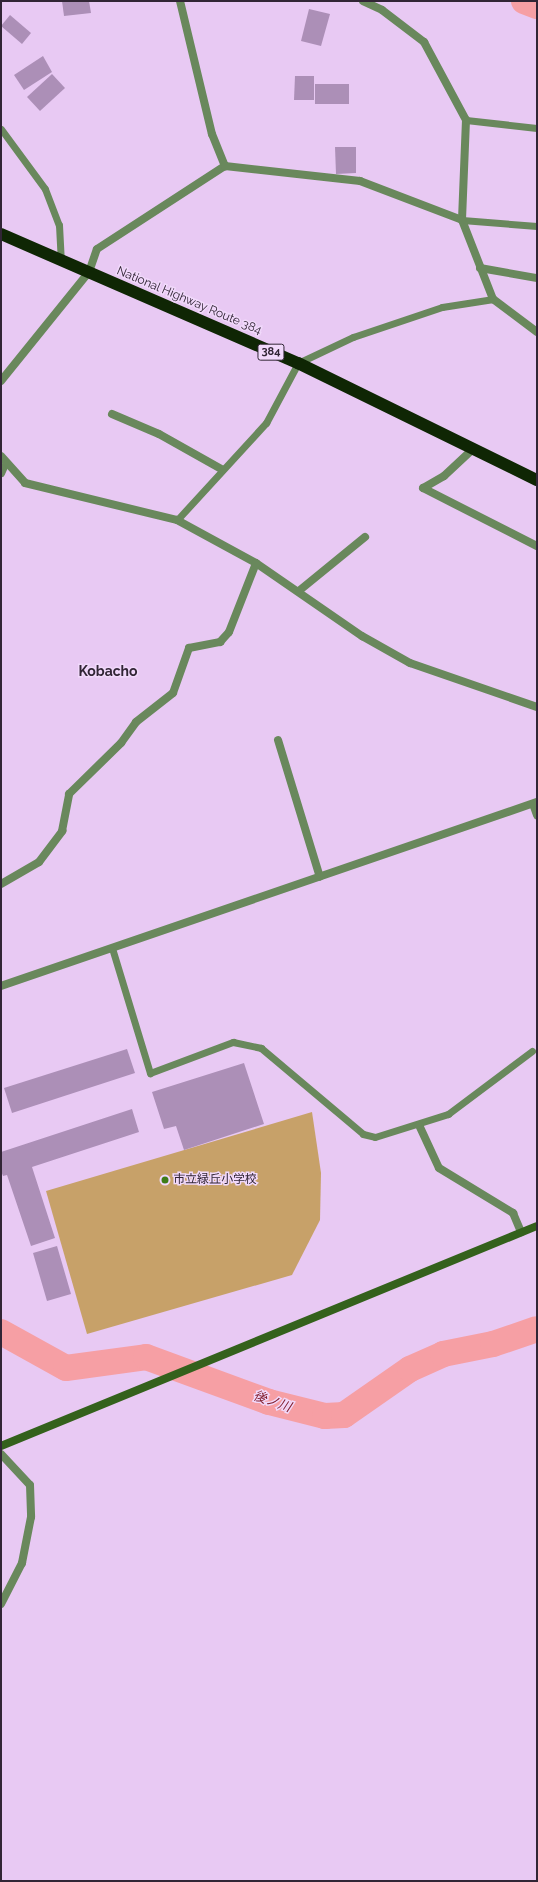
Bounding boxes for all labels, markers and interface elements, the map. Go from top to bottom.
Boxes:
street label: National Highway Route 384 [114,264,264,338]
road number: 384 [257,343,285,361]
district label: Kobacho [78,663,138,679]
place label: 市立緑丘小学校 [173,1173,257,1187]
marker: 市立緑丘小学校 [160,1175,170,1185]
water label: 後ノ川 [251,1388,293,1416]

